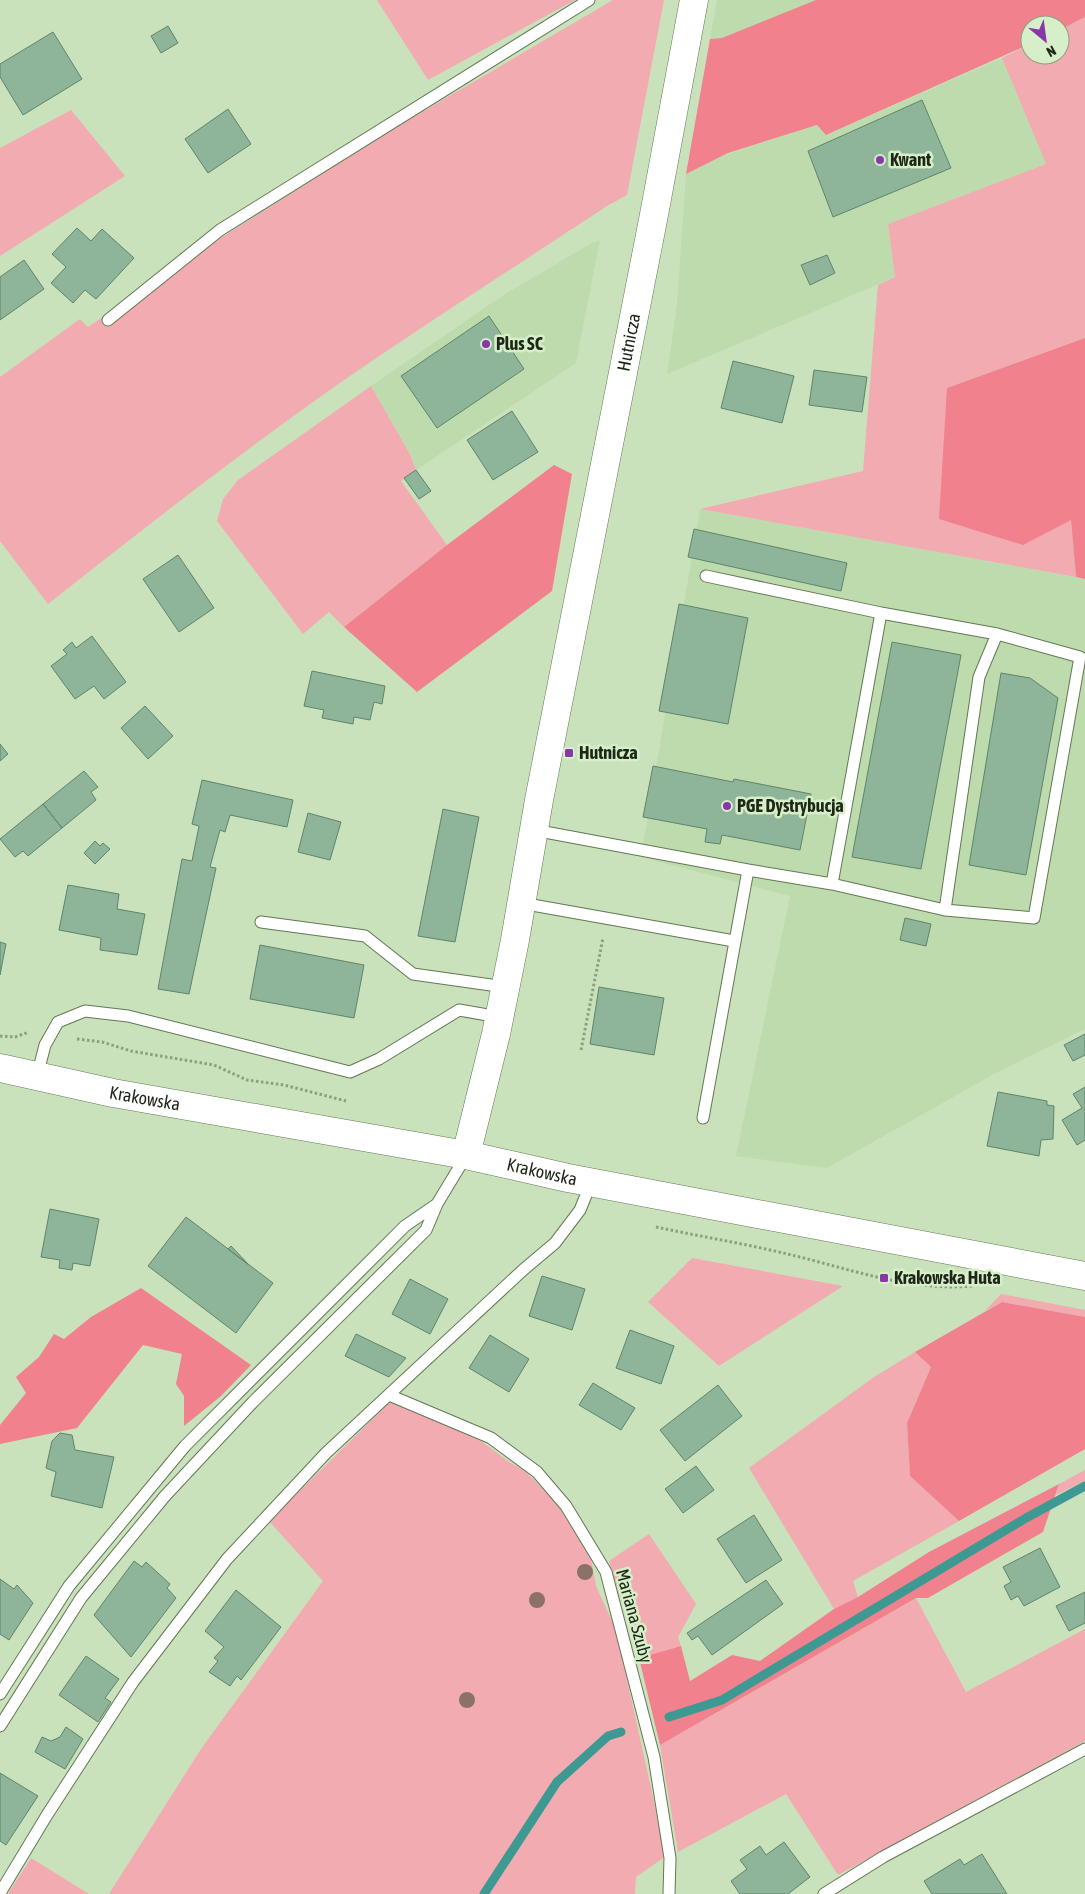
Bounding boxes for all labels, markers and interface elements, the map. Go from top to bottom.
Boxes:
north arrow [1020,15,1070,65]
text: N [1044,42,1059,60]
place label: Kwant [890,149,932,170]
marker: Kwant [874,154,886,166]
street label: Hutnicza [612,311,644,373]
place label: Plus SC [496,333,543,354]
marker: Plus SC [480,338,492,350]
place label: Hutnicza [579,742,638,763]
marker: Hutnicza [563,747,575,759]
place label: PGE Dystrybucja [737,795,844,816]
marker: PGE Dystrybucja [721,800,733,812]
street label: Krakowska [108,1082,182,1115]
street label: Krakowska [505,1154,579,1190]
place label: Krakowska Huta [894,1267,1001,1288]
marker: Krakowska Huta [878,1272,890,1284]
street label: Mariana Szuby [612,1567,657,1665]

